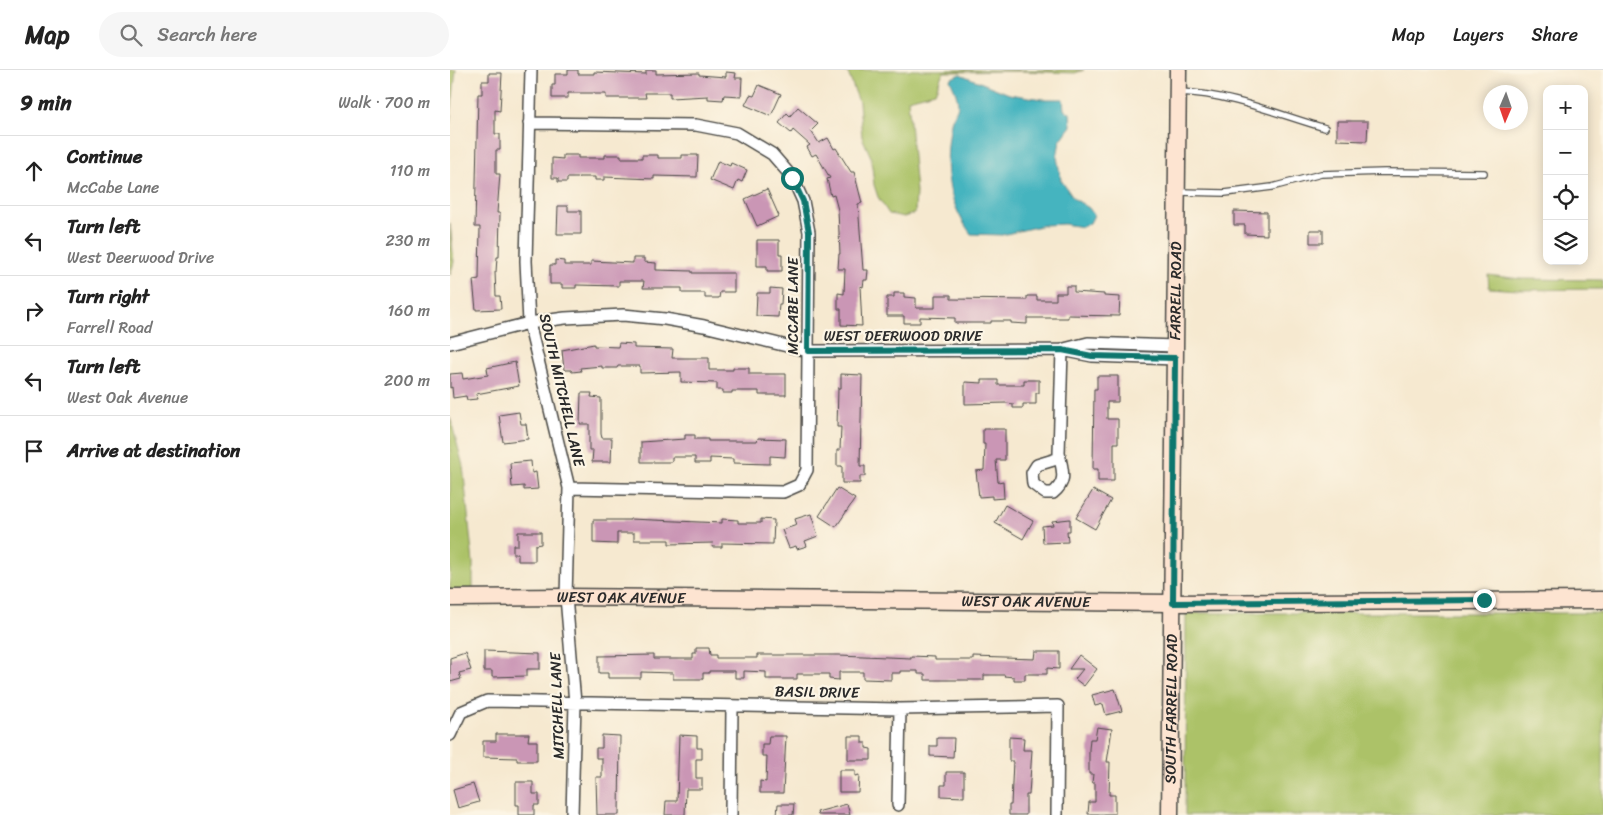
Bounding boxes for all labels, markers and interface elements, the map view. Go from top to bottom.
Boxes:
search box [99,12,449,57]
text: Map [25,14,69,56]
text: Search here [157,18,257,51]
text: Map [1392,19,1425,51]
text: Layers [1453,19,1504,51]
text: Share [1532,19,1578,51]
icon: search [117,21,145,49]
text: 9 min [20,84,72,122]
north arrow [1483,85,1528,130]
map controls [1543,85,1588,265]
button: + [1543,85,1588,130]
text: Walk · 700 m [338,88,430,117]
button: − [1543,130,1588,175]
text: Continue [67,140,143,173]
text: 110 m [390,156,430,185]
icon: ahead [20,157,48,185]
route start [781,167,804,190]
text: McCabe Lane [67,173,159,202]
button: locate [1543,175,1588,220]
text: Turn left [67,210,140,243]
button: layers [1543,220,1588,265]
text: 230 m [385,226,430,255]
icon: left [20,227,48,255]
street label: FARRELL ROAD [1162,242,1189,340]
text: West Deerwood Drive [67,243,214,272]
street label: MCCABE LANE [780,256,806,355]
text: Turn right [67,280,149,313]
text: 160 m [387,296,430,325]
icon: right [20,297,48,325]
street label: SOUTH MITCHELL LANE [532,311,593,471]
text: Farrell Road [67,313,152,342]
street label: WEST DEERWOOD DRIVE [824,323,984,349]
text: Turn left [67,350,140,383]
text: 200 m [384,366,430,395]
icon: left [20,367,48,395]
text: West Oak Avenue [67,383,188,412]
text: Arrive at destination [67,434,240,467]
icon: arrive [20,437,48,465]
street label: WEST OAK AVENUE [557,584,687,611]
street label: WEST OAK AVENUE [961,588,1092,615]
route end [1473,589,1496,612]
street label: SOUTH FARRELL ROAD [1157,634,1185,784]
street label: MITCHELL LANE [542,651,572,760]
street label: BASIL DRIVE [775,678,861,706]

